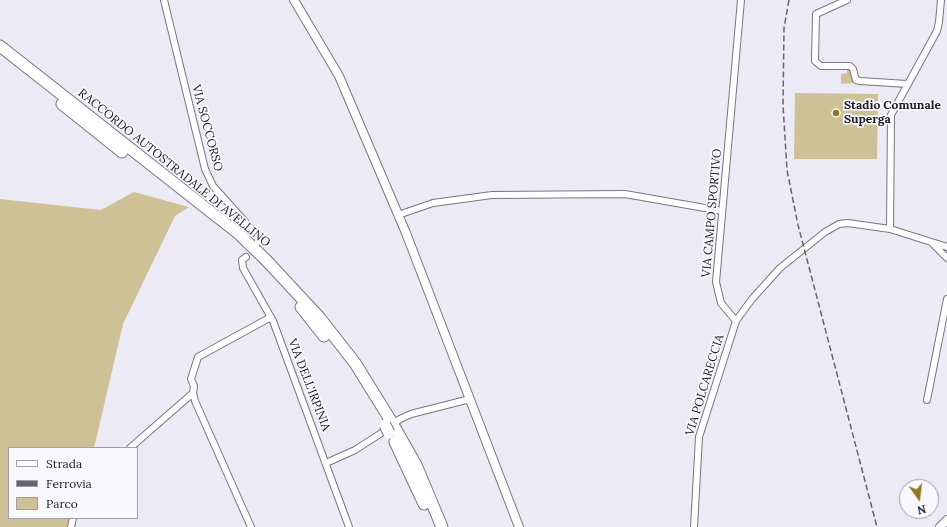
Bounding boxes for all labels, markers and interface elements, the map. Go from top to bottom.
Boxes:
street label: VIA SOCCORSO [189,83,225,173]
street label: RACCORDO AUTOSTRADALE DI AVELLINO [75,86,273,250]
place label: Stadio Comunale Superga [844,99,941,127]
marker: Stadio Comunale Superga [831,108,841,118]
street label: VIA CAMPO SPORTIVO [699,148,725,278]
street label: VIA POLCARECCIA [683,333,727,437]
street label: VIA DELL'IRPINIA [285,337,333,433]
legend [8,447,138,519]
text: Strada [46,456,82,471]
text: Ferrovia [46,476,92,491]
north arrow [899,479,939,519]
text: Parco [46,496,78,511]
text: N [916,502,927,517]

